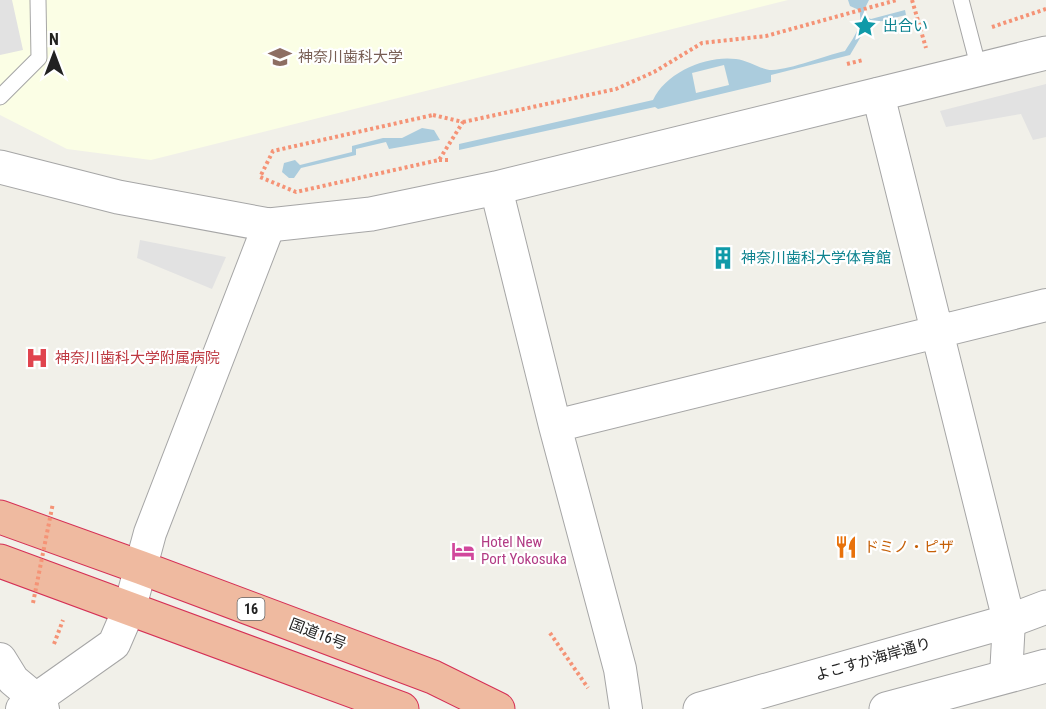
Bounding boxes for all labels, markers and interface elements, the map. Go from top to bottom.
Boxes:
place icon: 出合い [852,13,878,39]
place label: 出合い [883,17,928,35]
north arrow [24,24,84,84]
text: N [49,30,59,49]
school or university icon: 神奈川歯科大学 [267,44,293,70]
place label: 神奈川歯科大学 [298,48,403,66]
building icon: 神奈川歯科大学体育館 [710,245,736,271]
place label: 神奈川歯科大学体育館 [741,249,891,267]
hospital icon: 神奈川歯科大学附属病院 [24,345,50,371]
place label: 神奈川歯科大学附属病院 [55,349,220,367]
place label: Hotel New Port Yokosuka [481,533,567,568]
restaurant icon: ドミノ・ピザ [833,534,859,560]
hotel icon: Hotel New Port Yokosuka [450,538,476,564]
place label: ドミノ・ピザ [864,538,954,556]
road number: 16 [238,598,264,620]
street label: 国道16号 [287,615,349,653]
street label: よこすか海岸通り [813,634,933,684]

